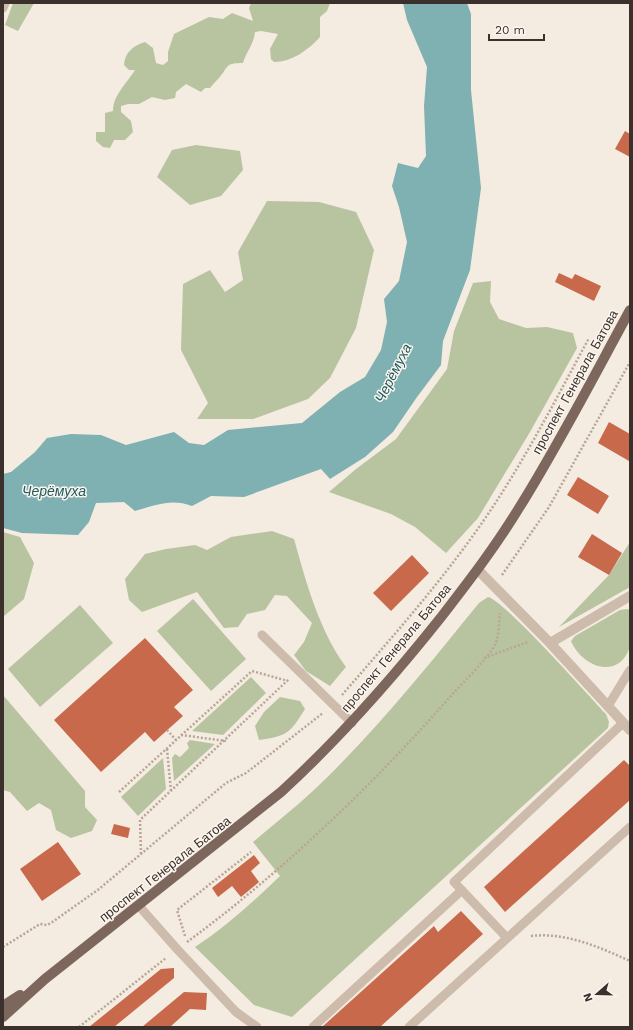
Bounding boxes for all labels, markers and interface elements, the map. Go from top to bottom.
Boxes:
scale bar [489,16,544,42]
text: 20 m [495,23,525,37]
street label: проспект Генерала Батова [529,307,621,457]
water label: Черёмуха [371,341,415,405]
water label: Черёмуха [22,483,86,499]
street label: проспект Генерала Батова [338,580,454,715]
street label: проспект Генерала Батова [96,813,234,925]
north arrow [577,974,617,1014]
text: N [581,991,596,1003]

